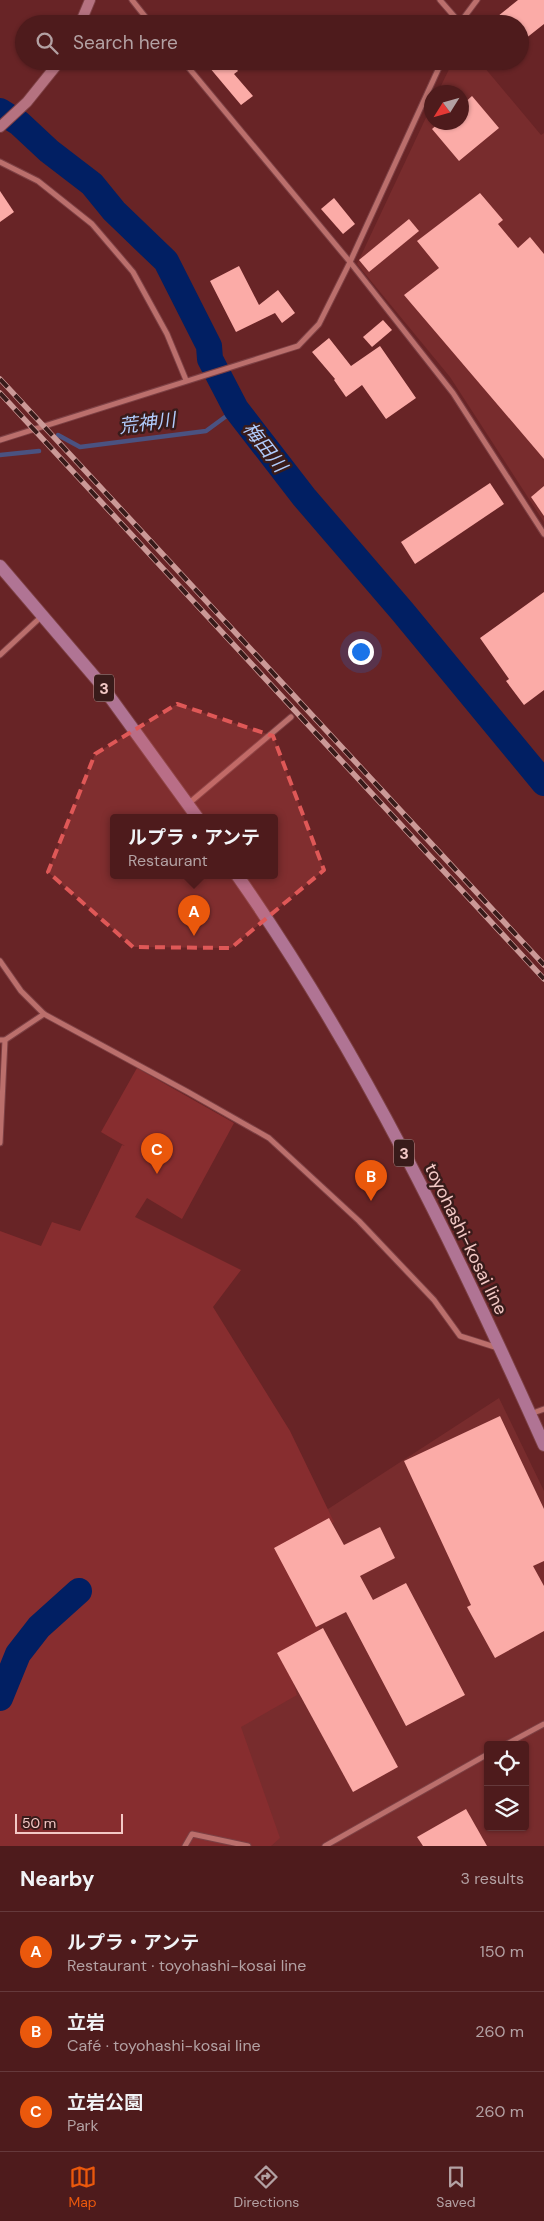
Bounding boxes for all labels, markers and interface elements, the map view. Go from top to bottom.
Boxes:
search box [15,15,529,70]
icon: search [33,29,61,57]
text: Search here [73,30,178,55]
north arrow [424,85,469,130]
water label: 荒神川 [117,407,179,439]
water label: 梅田川 [238,417,294,479]
your location [348,639,374,665]
road number: 3 [94,674,114,701]
popup [110,814,278,879]
text: ルプラ・アンテ [128,825,260,850]
text: Restaurant [128,850,208,871]
pin: A [178,895,210,936]
pin: C [141,1133,173,1174]
road number: 3 [394,1140,414,1166]
street label: toyohashi-kosai line [419,1159,513,1319]
pin: B [355,1160,387,1201]
map controls [484,1741,529,1831]
button: locate [484,1741,529,1786]
button: layers [484,1786,529,1831]
scale bar [15,1811,122,1834]
text: 50 m [22,1814,56,1832]
text: Nearby [20,1865,94,1893]
text: 3 results [461,1868,524,1889]
text: ルプラ・アンテ [67,1930,199,1955]
text: A [30,1941,42,1962]
text: 150 m [480,1941,524,1962]
text: Restaurant · toyohashi-kosai line [67,1955,306,1976]
text: 立岩 [67,2010,105,2035]
text: B [31,2021,41,2042]
text: 260 m [475,2021,524,2042]
text: Café · toyohashi-kosai line [67,2035,261,2056]
text: 立岩公園 [67,2090,143,2115]
text: C [30,2101,42,2122]
text: 260 m [475,2101,524,2122]
text: Park [67,2115,99,2136]
tab: Map [68,2163,97,2211]
tab: Directions [234,2163,299,2211]
tab: Saved [436,2163,476,2211]

